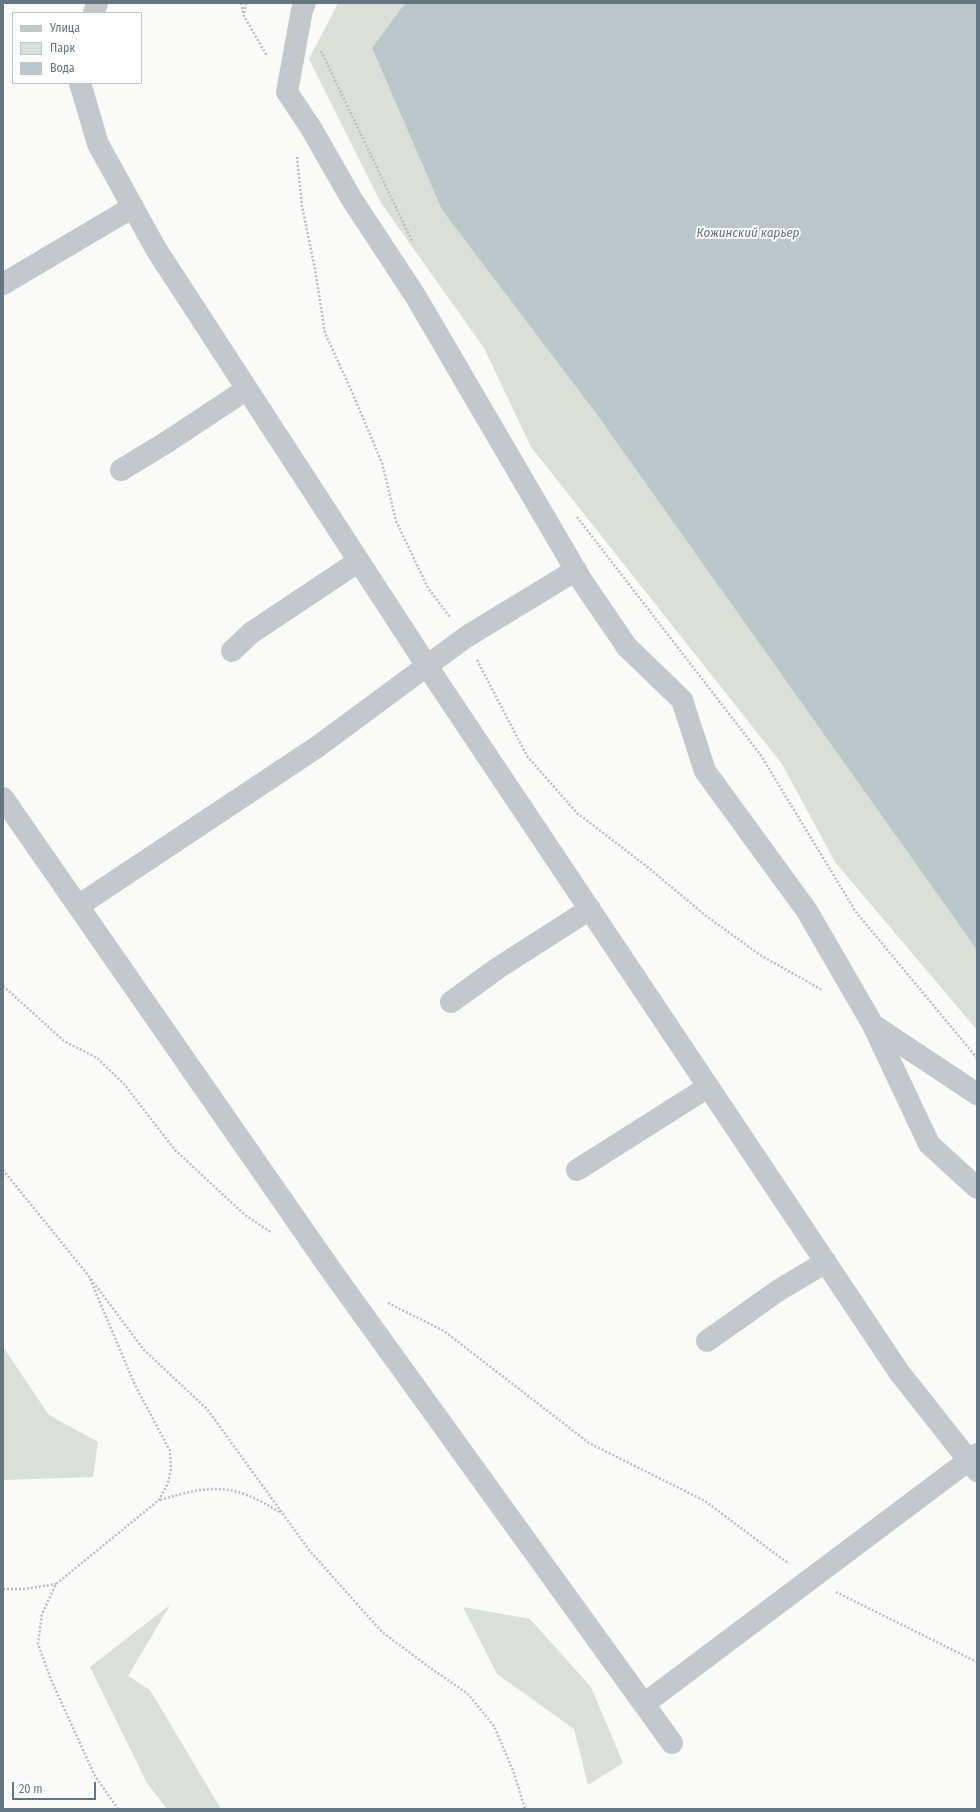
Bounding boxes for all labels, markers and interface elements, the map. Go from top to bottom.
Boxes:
legend [12,12,142,84]
text: Улица [50,21,80,35]
text: Парк [50,41,75,55]
text: Вода [50,61,75,75]
water label: Кожинский карьер [697,225,799,241]
scale bar [14,1774,98,1800]
text: 20 m [19,1782,43,1796]

